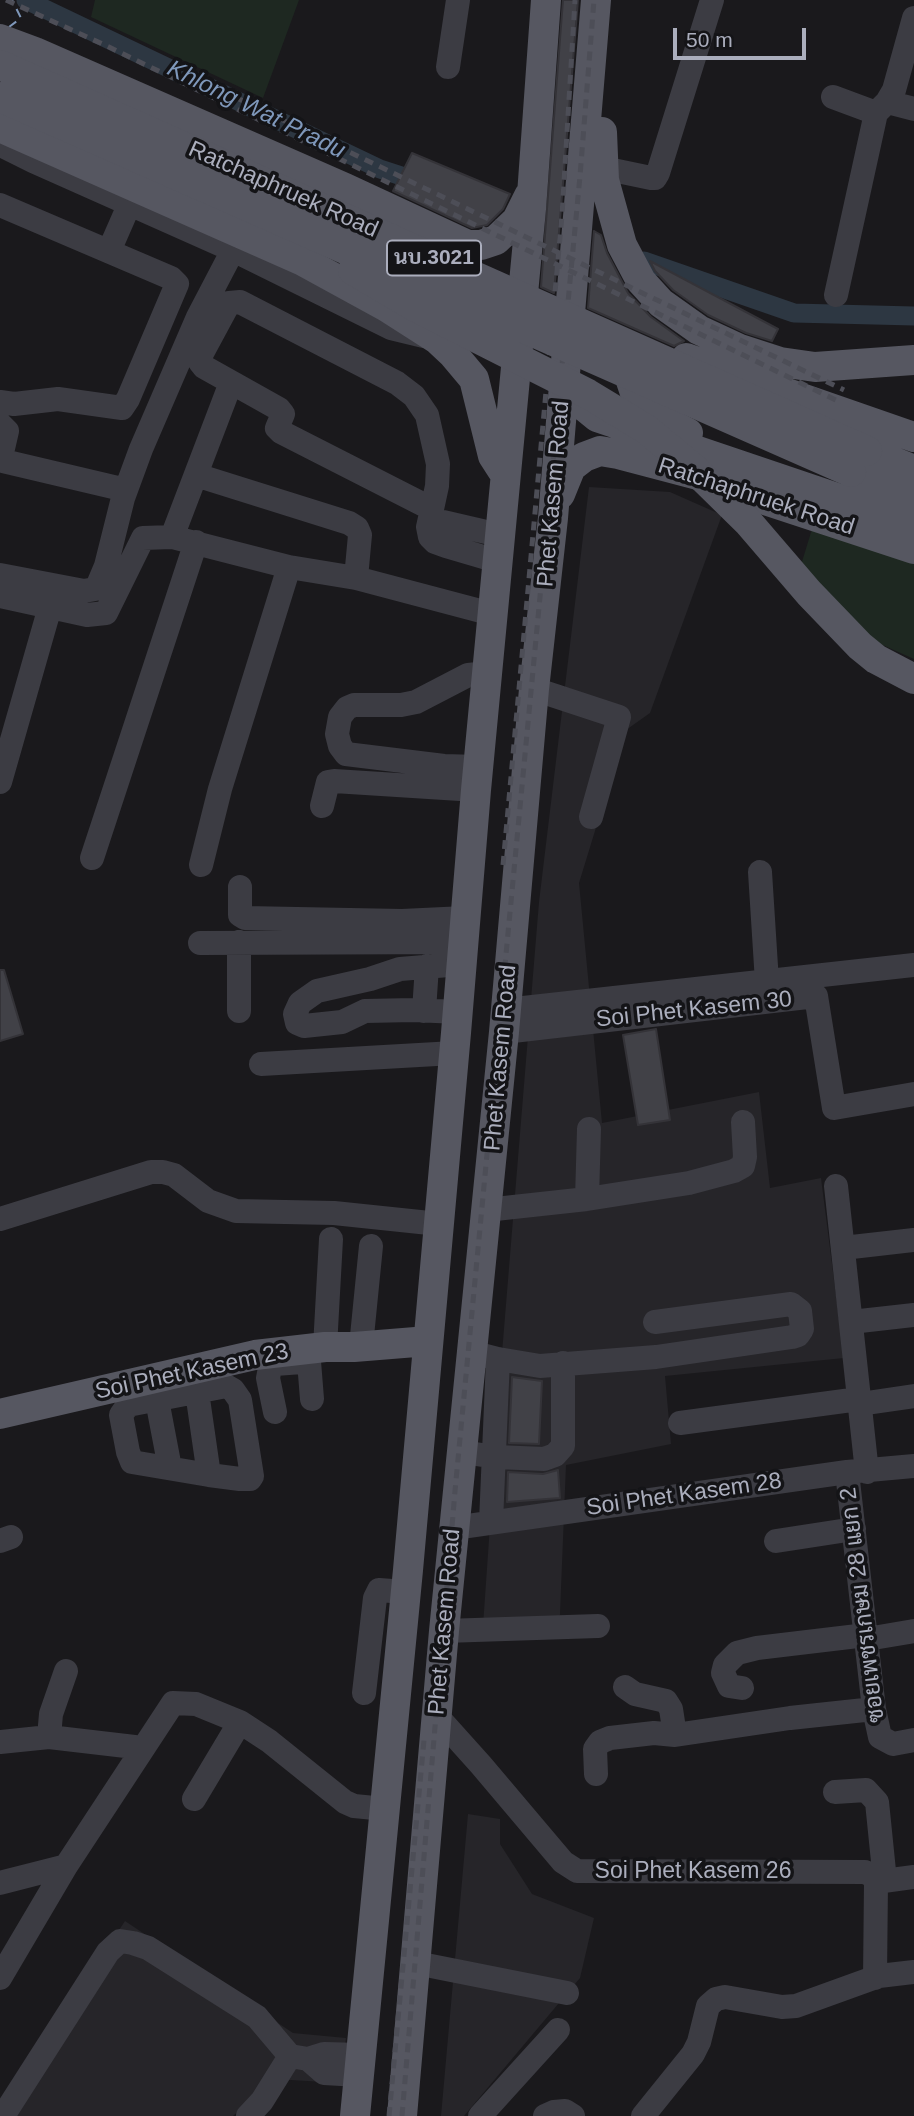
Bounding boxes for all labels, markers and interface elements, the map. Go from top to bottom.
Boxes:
scale bar [676,14,809,58]
text: 50 m [686,28,733,51]
water label: Khlong Wat Pradu [162,54,350,166]
street label: Ratchaphruek Road [184,136,382,244]
road number: นบ.3021 [387,240,481,276]
street label: Phet Kasem Road [532,400,576,588]
street label: Ratchaphruek Road [654,452,858,542]
street label: Phet Kasem Road [479,964,523,1152]
street label: Soi Phet Kasem 30 [595,986,793,1034]
street label: Soi Phet Kasem 23 [93,1338,291,1406]
street label: Soi Phet Kasem 28 [585,1468,783,1522]
street label: ซอยเพชรเกษม 28 แยก 2 [835,1486,891,1724]
street label: Phet Kasem Road [423,1528,467,1716]
street label: Soi Phet Kasem 26 [595,1858,791,1886]

